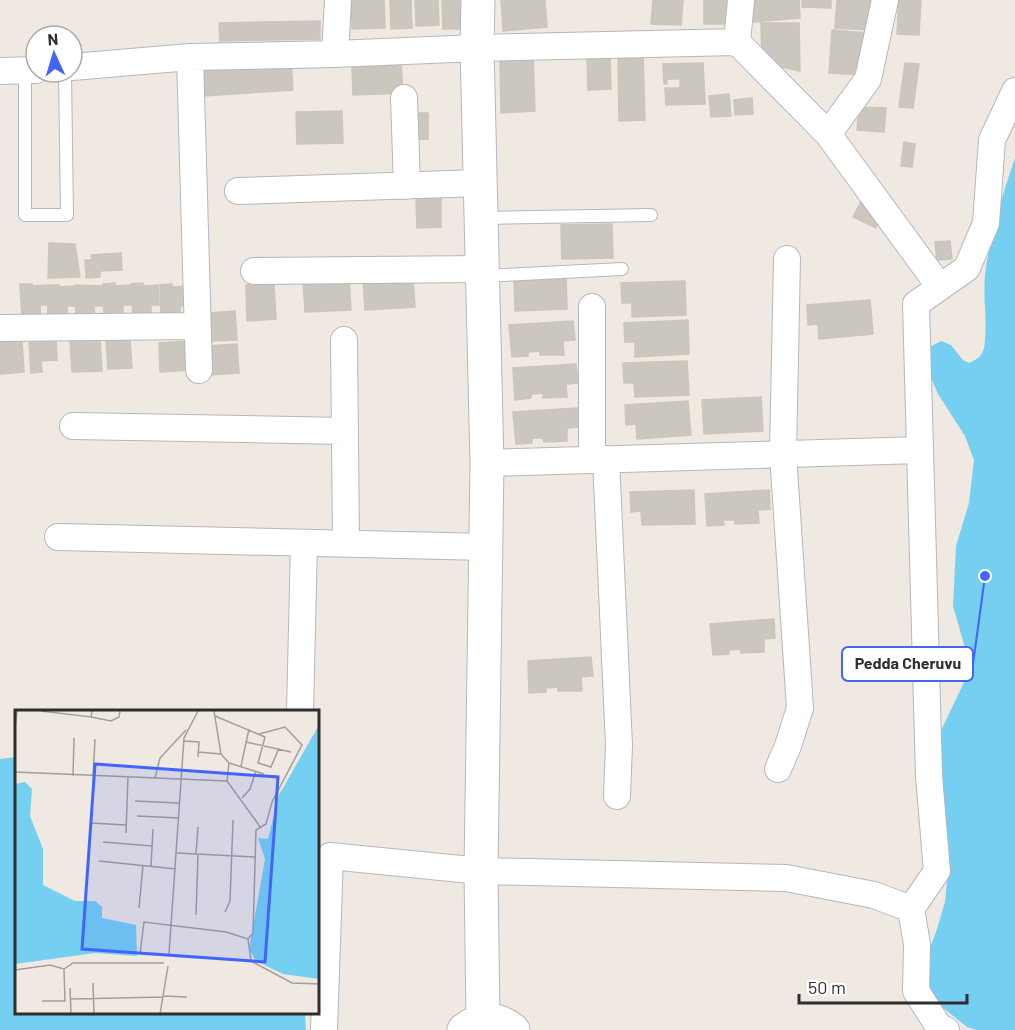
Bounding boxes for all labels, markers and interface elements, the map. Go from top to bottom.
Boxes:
north arrow [24,24,84,84]
text: N [47,29,59,48]
callout: Pedda Cheruvu [842,647,973,681]
text: Pedda Cheruvu [855,653,961,672]
inset map [15,710,320,1015]
scale bar [799,967,967,1005]
text: 50 m [808,976,846,998]

